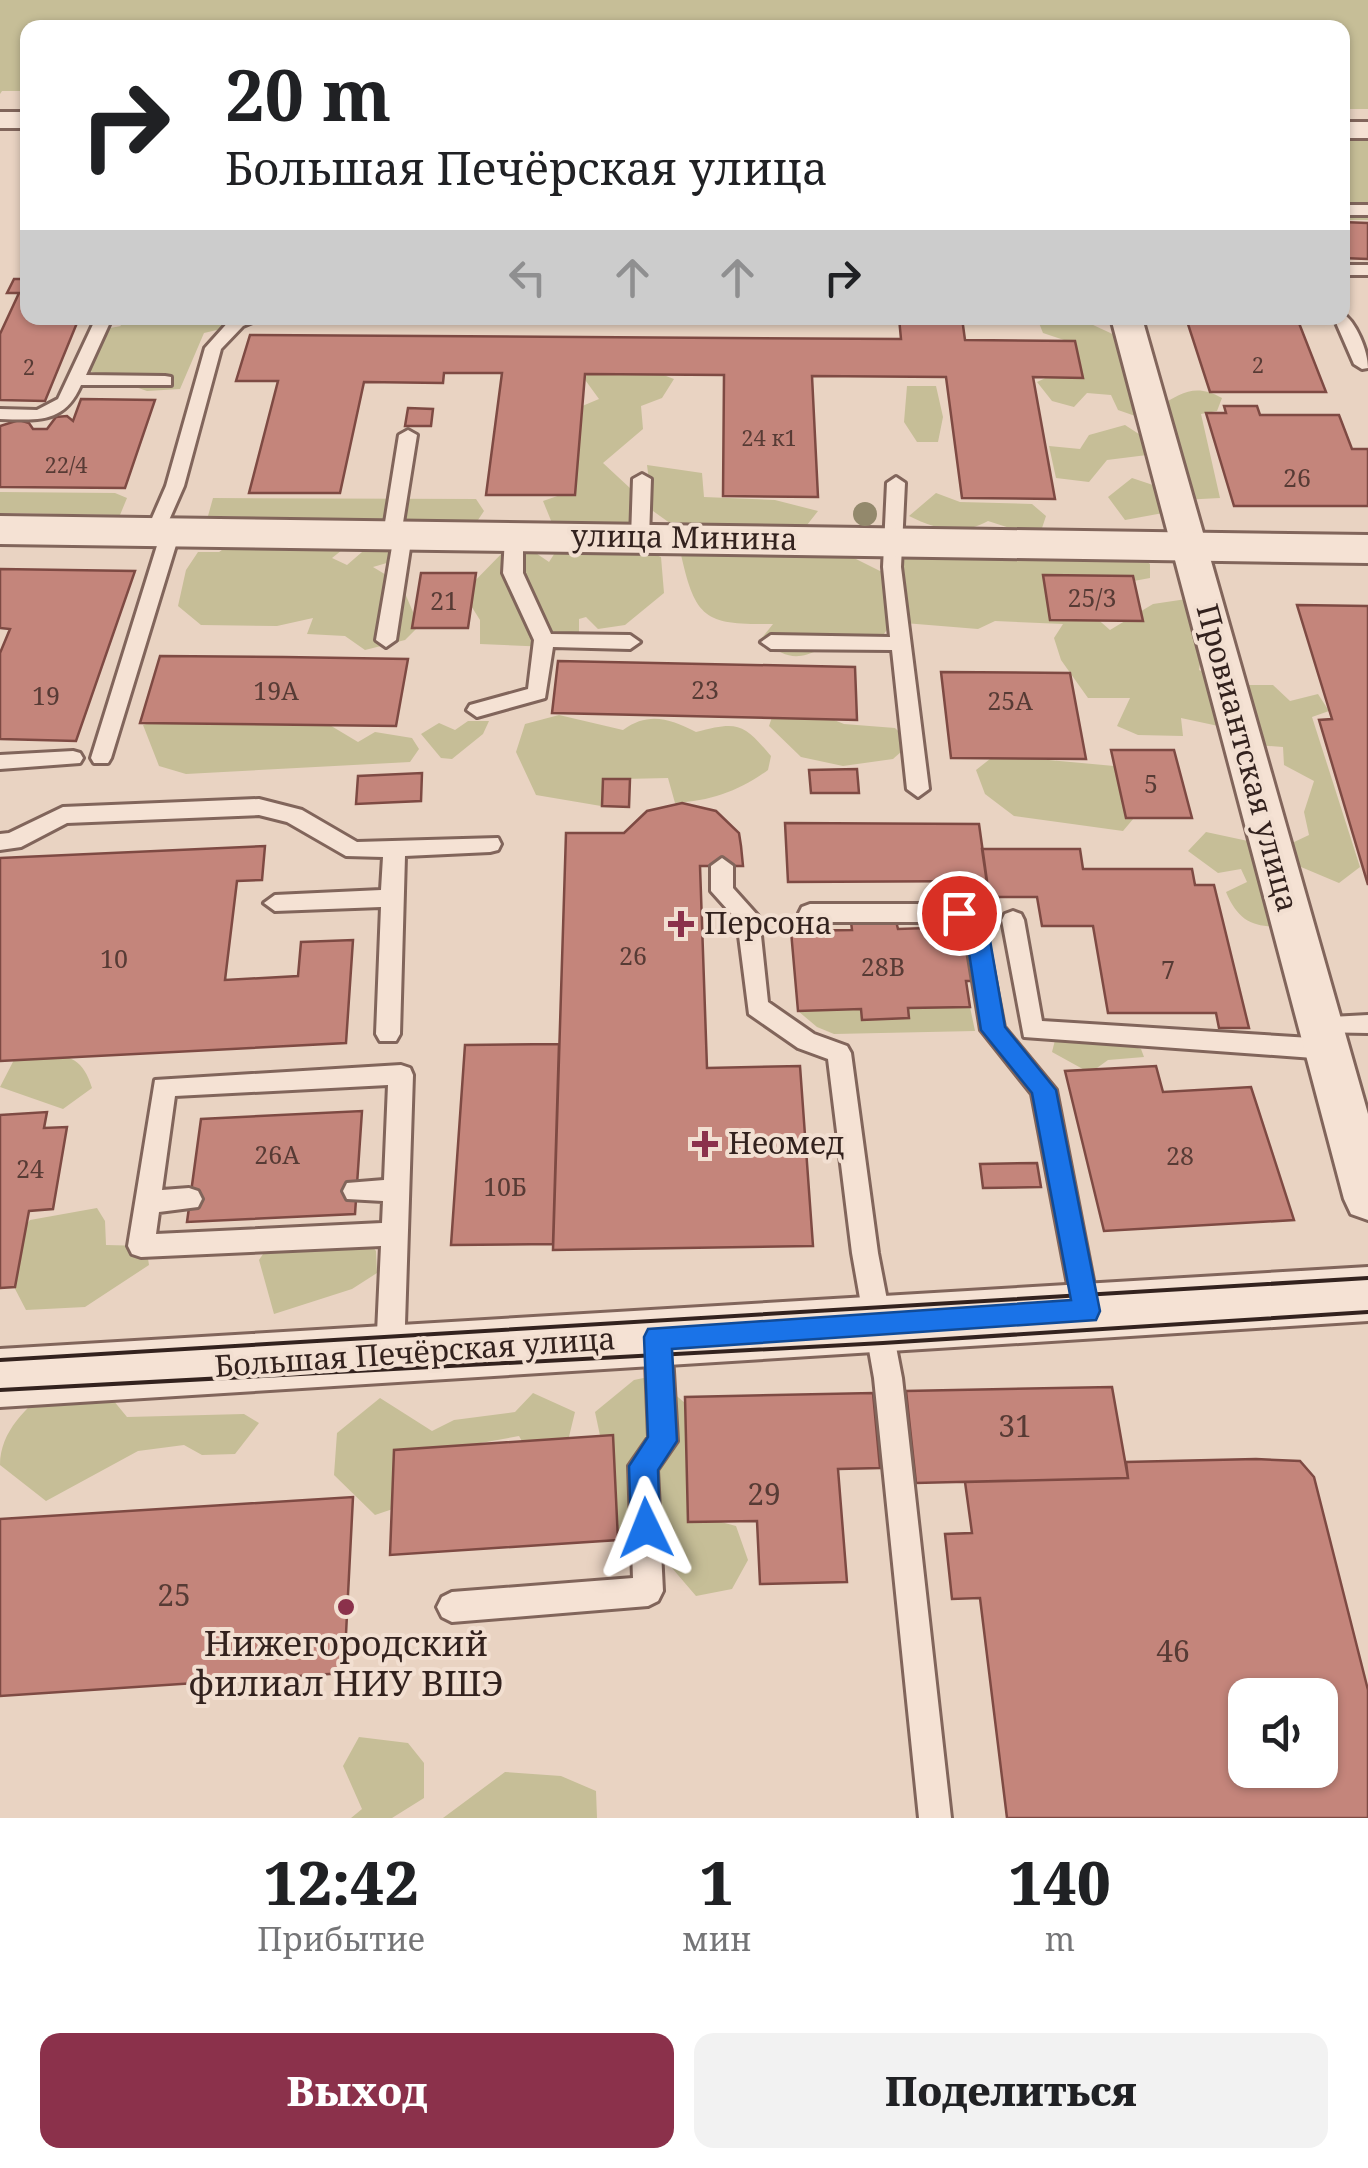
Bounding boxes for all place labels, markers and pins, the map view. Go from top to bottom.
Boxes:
pin [917,871,1002,956]
place label: Персона [704,902,832,943]
marker: Персона [668,911,694,937]
place label: Неомед [728,1122,845,1163]
marker: Неомед [692,1131,718,1157]
marker: Нижегородский филиал НИУ ВШЭ [335,1596,357,1618]
place label: Нижегородский филиал НИУ ВШЭ [189,1619,503,1706]

